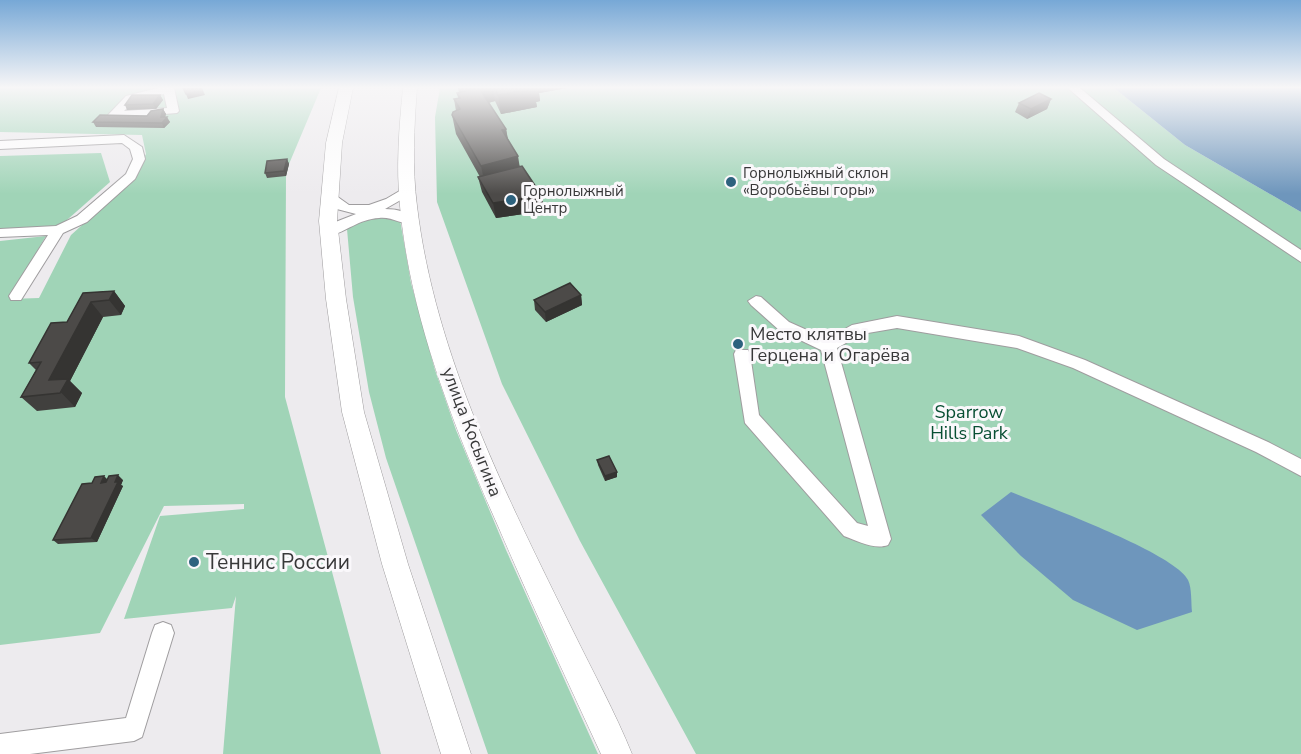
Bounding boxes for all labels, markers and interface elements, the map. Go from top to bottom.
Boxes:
place label: Горнолыжный склон «Воробьёвы горы» [743,163,888,200]
marker: Горнолыжный склон «Воробьёвы горы» [724,175,738,189]
place label: Горнолыжный Центр [523,181,624,218]
marker: Горнолыжный Центр [504,193,518,207]
place label: Место клятвы Герцена и Огарёва [750,322,910,367]
marker: Место клятвы Герцена и Огарёва [731,337,745,351]
street label: улица Косыгина [436,364,508,500]
park label: Sparrow Hills Park [930,400,1009,445]
place label: Теннис России [206,548,350,576]
marker: Теннис России [187,555,201,569]

